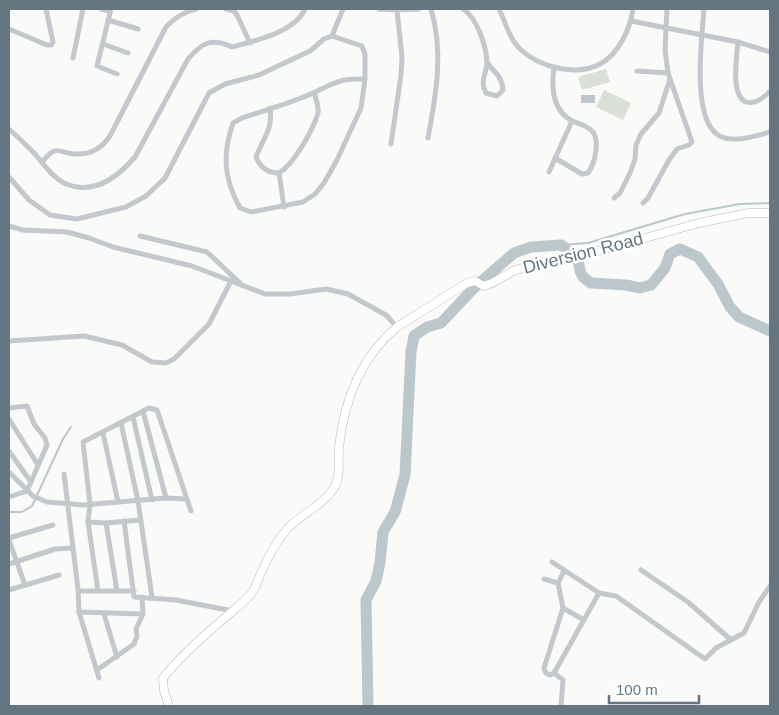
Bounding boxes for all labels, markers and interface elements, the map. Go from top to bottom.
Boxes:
street label: Diversion Road [521,228,645,278]
scale bar [609,672,699,704]
text: 100 m [616,681,658,698]

